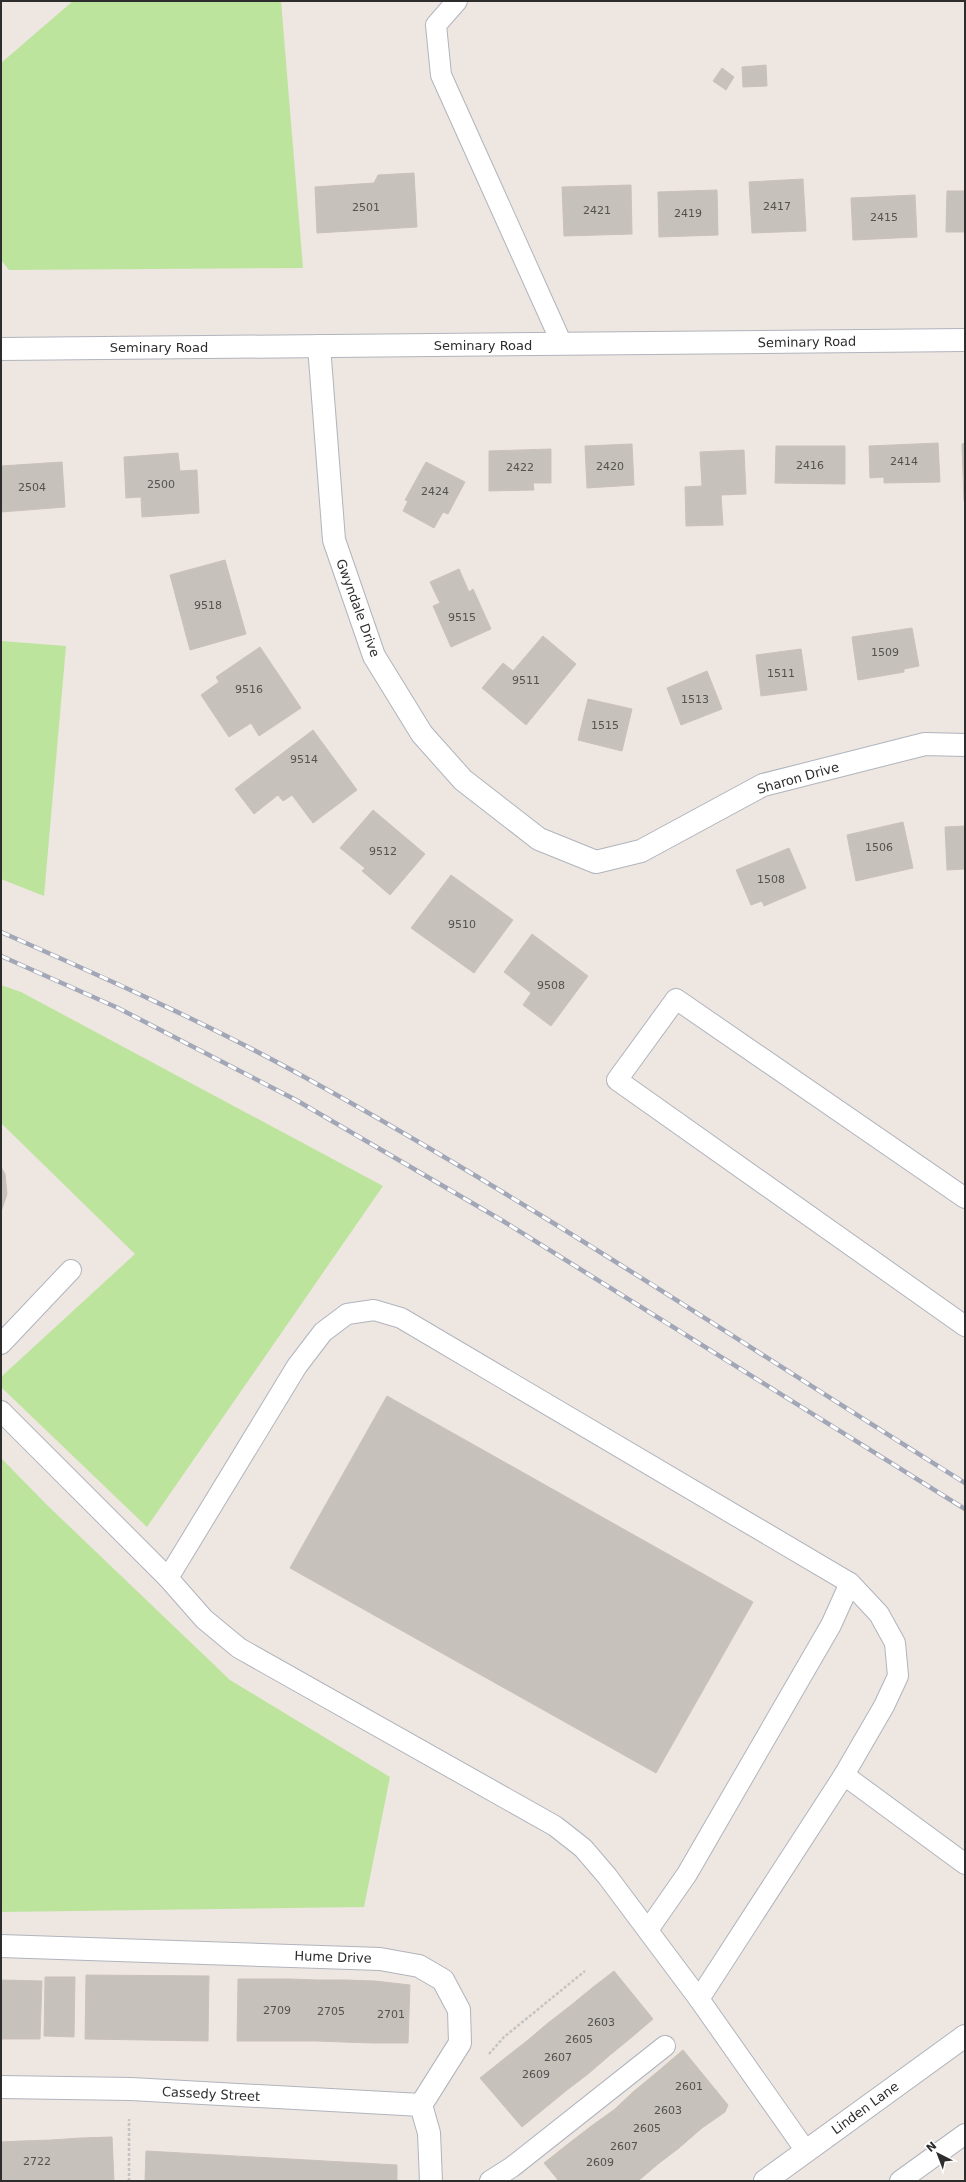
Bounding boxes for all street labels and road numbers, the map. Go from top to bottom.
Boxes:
street label: Seminary Road [758,334,856,350]
street label: Seminary Road [434,338,532,353]
street label: Seminary Road [110,340,208,355]
street label: Gwyndale Drive [333,557,383,659]
street label: Sharon Drive [755,759,841,797]
street label: Hume Drive [294,1948,372,1966]
street label: Linden Lane [829,2079,901,2137]
street label: Cassedy Street [162,2084,260,2104]

